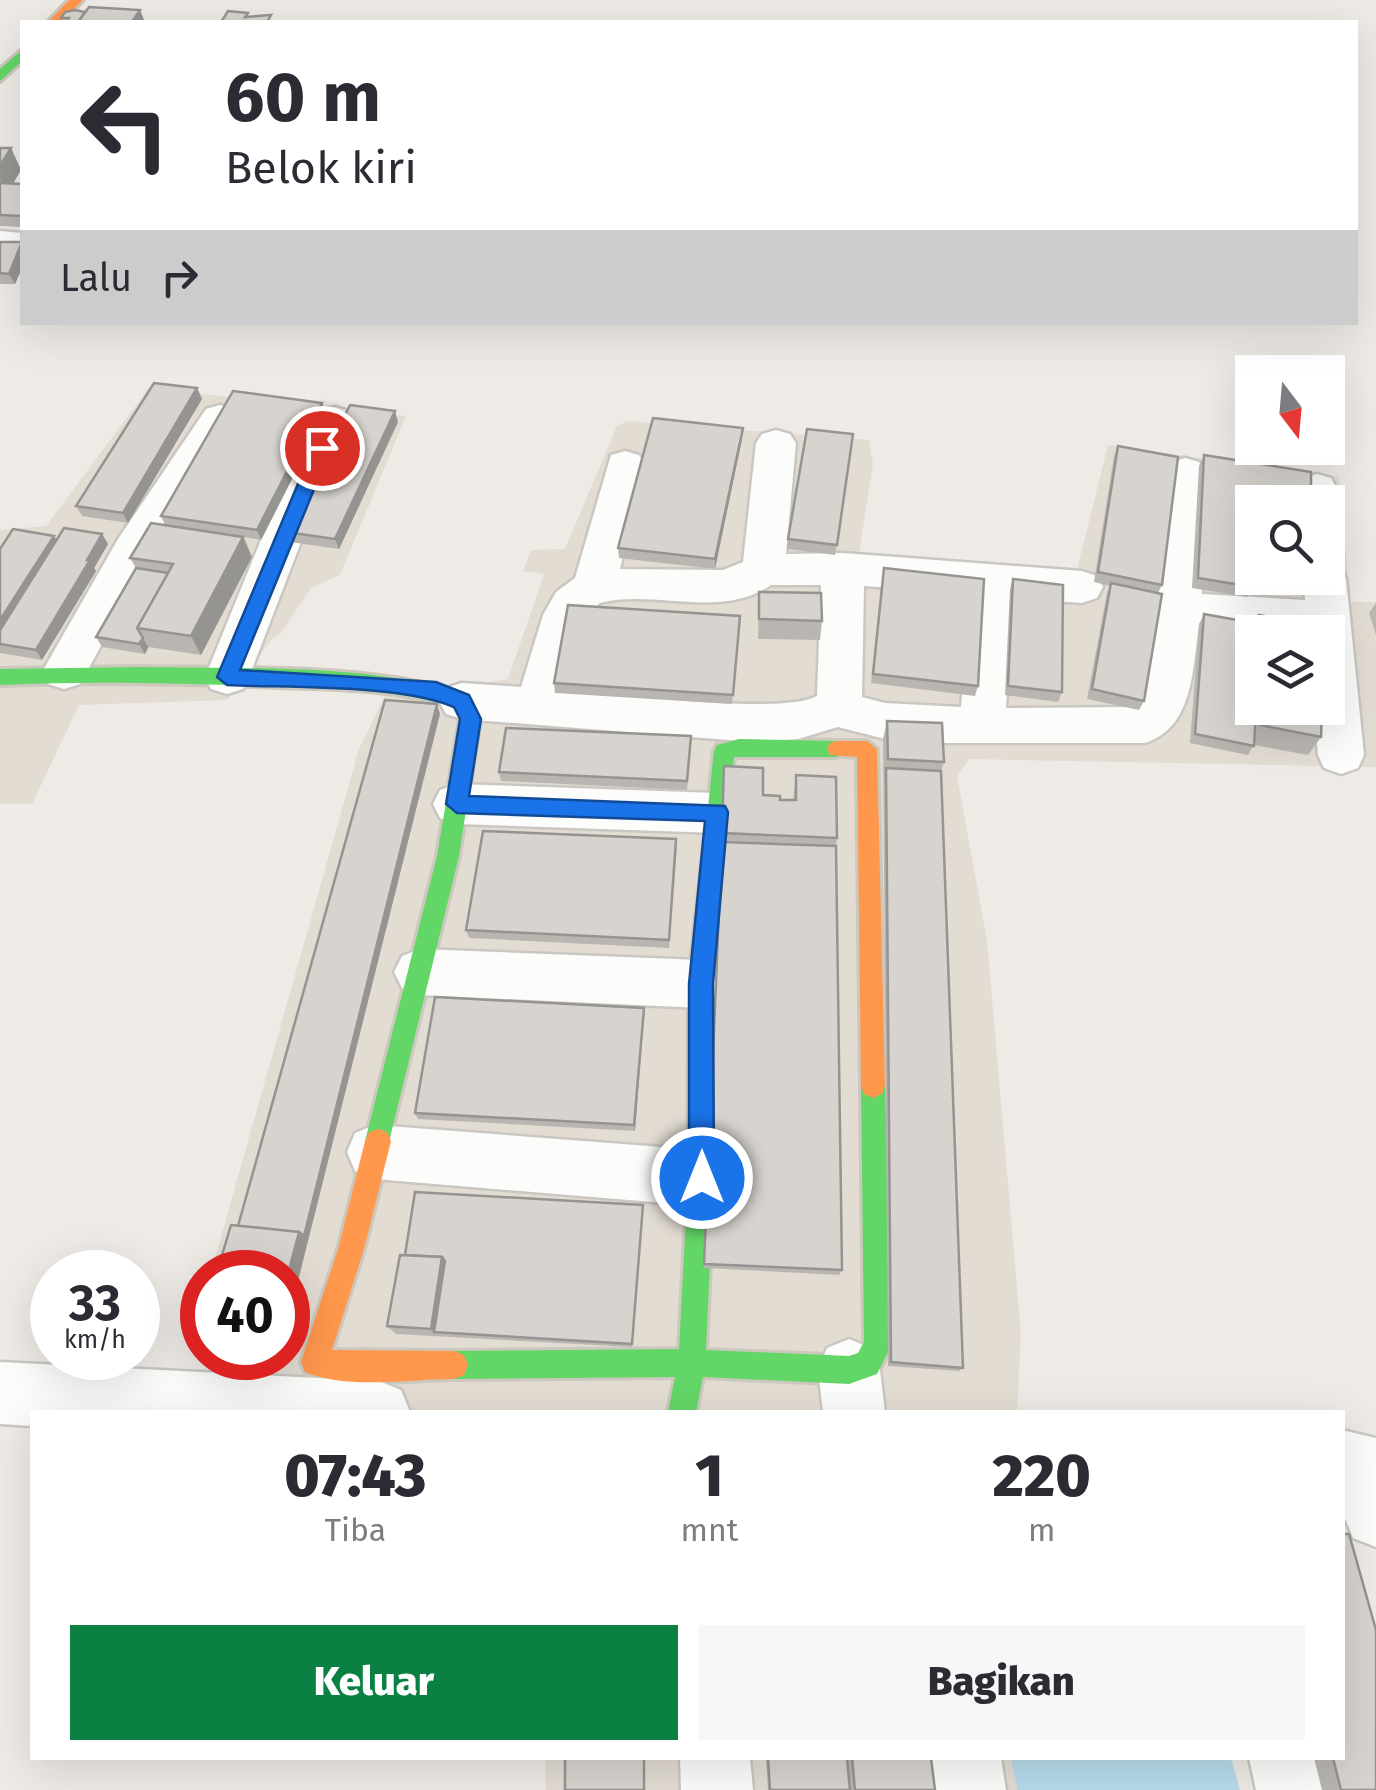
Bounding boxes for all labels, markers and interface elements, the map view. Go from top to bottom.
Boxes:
text: 60 m [225,56,381,140]
icon: left [60,60,190,190]
text: Belok kiri [225,141,417,195]
icon: right [152,250,207,305]
text: Lalu [60,255,132,301]
north arrow [1235,355,1345,465]
map controls [1235,355,1345,725]
pin [280,406,365,491]
icon: arrive [295,421,350,476]
button: search [1235,485,1345,595]
button: layers [1235,615,1345,725]
position arrow [650,1126,754,1230]
speed limit sign: 40 [180,1250,310,1380]
text: 33 [69,1273,121,1333]
text: km/h [64,1325,126,1355]
text: 07:43 [284,1440,426,1512]
text: 1 [695,1440,724,1512]
text: 220 [992,1440,1091,1512]
text: Tiba [324,1511,386,1549]
text: mnt [681,1511,738,1549]
text: m [1028,1511,1055,1549]
button: Keluar [70,1625,678,1740]
button: Bagikan [698,1625,1305,1740]

